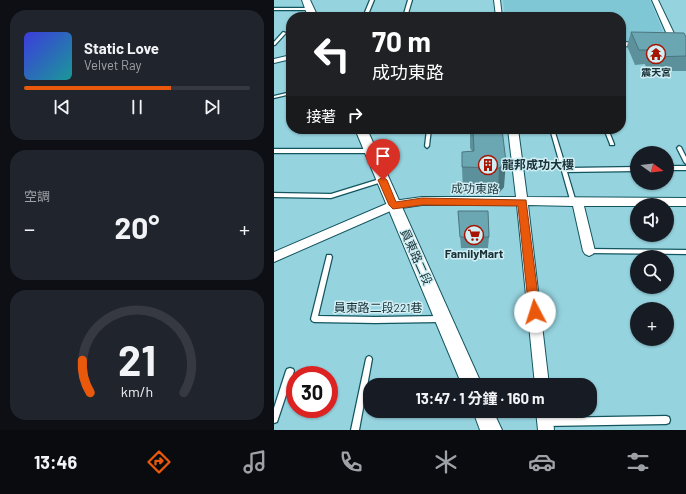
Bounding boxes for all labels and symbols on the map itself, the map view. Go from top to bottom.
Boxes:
temple icon: 震天宮 [645,43,667,65]
place label: 震天宮 [641,66,671,78]
pin [366,139,400,180]
north arrow [630,146,674,190]
building icon: 龍邦成功大樓 [477,154,499,176]
place label: 龍邦成功大樓 [502,157,574,171]
street label: 成功東路 [451,181,499,195]
supermarket icon: FamilyMart [463,224,485,246]
street label: 員東路二段 [398,226,436,287]
place label: FamilyMart [445,246,504,260]
position arrow [514,291,556,333]
street label: 員東路二段221巷 [334,300,422,314]
speed limit sign: 30 [286,366,338,418]

